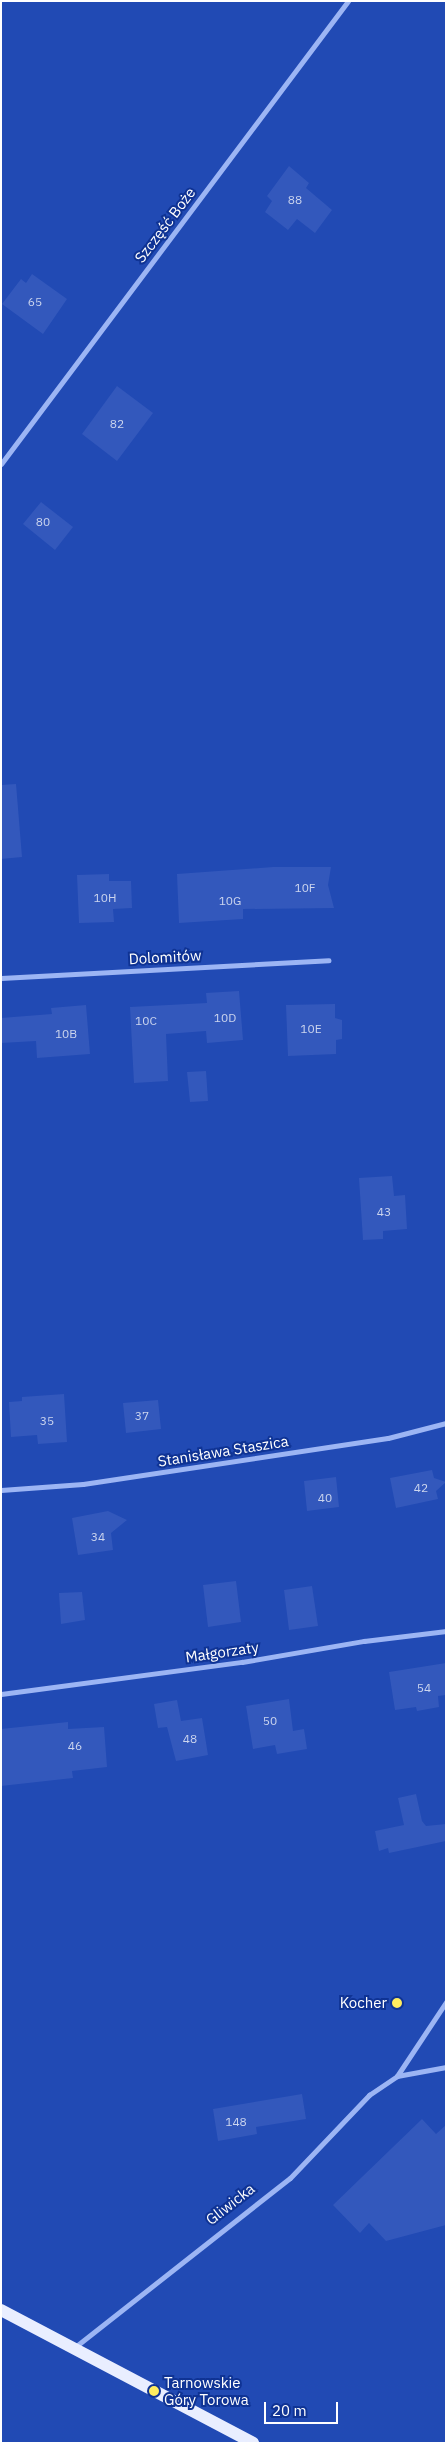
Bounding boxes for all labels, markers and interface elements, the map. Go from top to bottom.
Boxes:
street label: Szczęść Boże [131,184,199,266]
house number: 88 [288,193,302,207]
house number: 65 [28,295,42,309]
house number: 82 [110,417,124,431]
house number: 80 [36,515,50,529]
house number: 10F [294,881,316,895]
house number: 10H [94,891,116,905]
house number: 10G [219,894,241,908]
street label: Dolomitów [128,946,202,968]
house number: 10D [214,1011,236,1025]
house number: 10C [135,1014,157,1028]
house number: 10E [300,1022,322,1036]
house number: 10B [55,1027,77,1041]
house number: 43 [377,1205,391,1219]
house number: 37 [135,1409,149,1423]
house number: 35 [40,1414,54,1428]
street label: Stanisława Staszica [156,1432,290,1470]
house number: 42 [414,1481,428,1495]
house number: 40 [318,1491,332,1505]
house number: 34 [91,1530,105,1544]
street label: Małgorzaty [184,1638,260,1666]
house number: 54 [417,1681,431,1695]
house number: 50 [263,1714,277,1728]
house number: 48 [183,1732,197,1746]
house number: 46 [68,1739,82,1753]
place label: Kocher [340,1994,387,2012]
marker: Kocher [391,1997,403,2009]
house number: 148 [225,2115,247,2129]
street label: Gliwicka [202,2179,258,2229]
place label: Tarnowskie Góry Torowa [164,2373,249,2408]
marker: Tarnowskie Góry Torowa [148,2385,160,2397]
scale bar [267,2392,341,2424]
text: 20 m [272,2401,307,2420]

